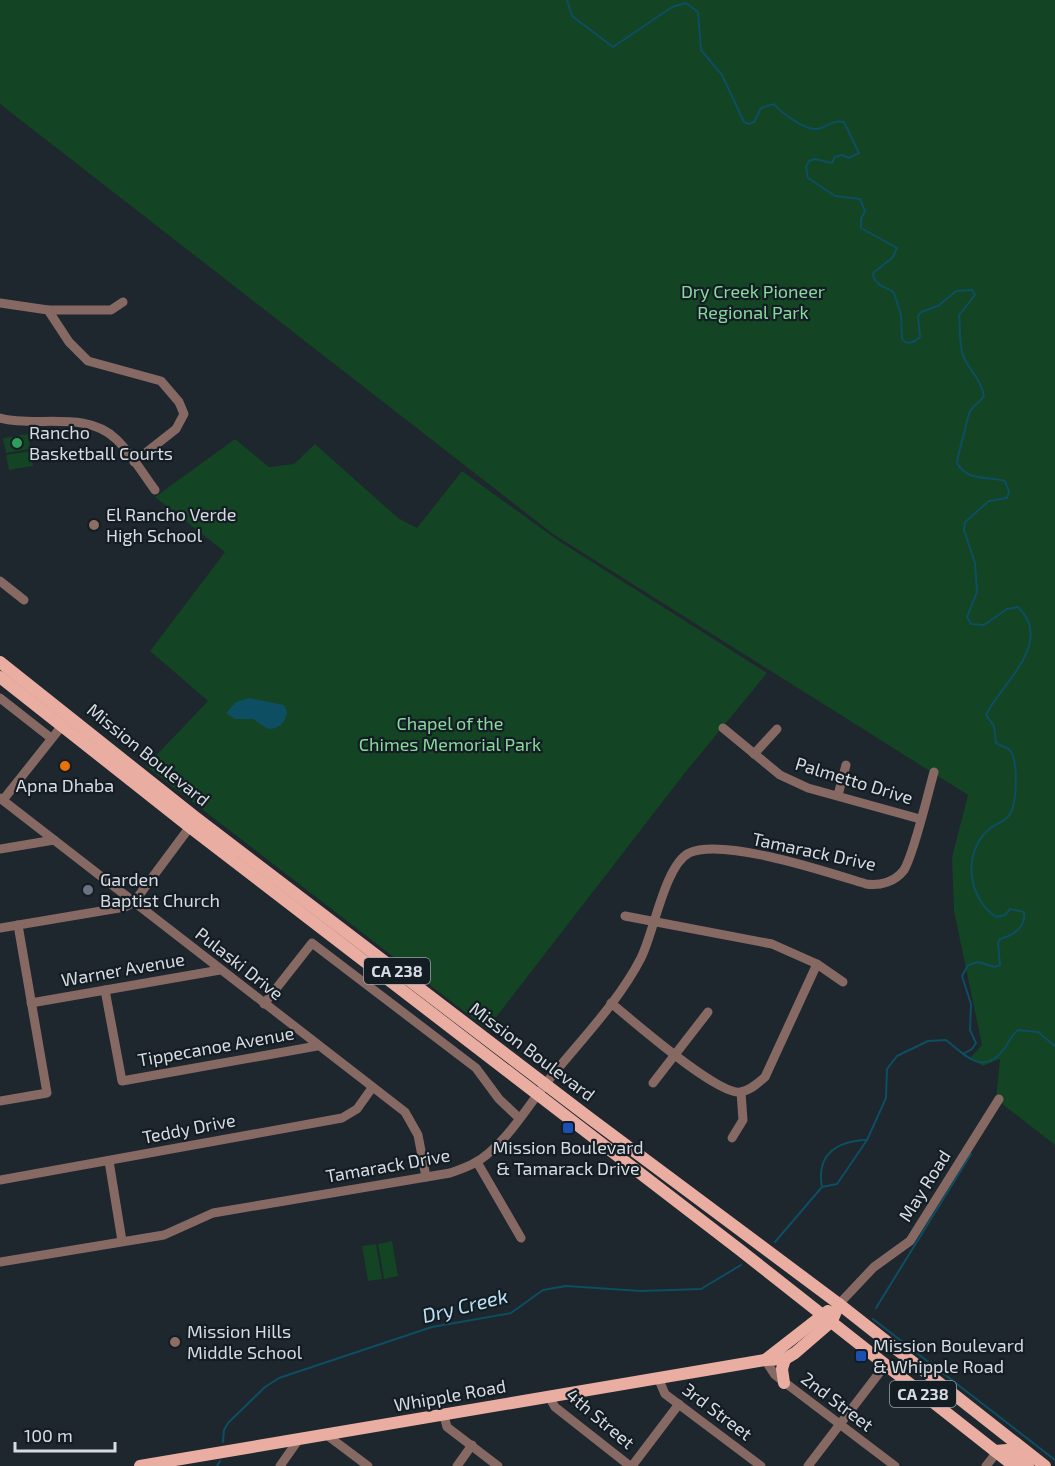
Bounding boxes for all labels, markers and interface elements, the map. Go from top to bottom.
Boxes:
park label: Dry Creek Pioneer Regional Park [681,280,825,323]
place label: Rancho Basketball Courts [29,421,173,464]
marker: Rancho Basketball Courts [10,436,24,450]
place label: El Rancho Verde High School [106,503,236,546]
marker: El Rancho Verde High School [87,518,101,532]
street label: Mission Boulevard [83,698,214,810]
park label: Chapel of the Chimes Memorial Park [359,712,541,755]
street label: Palmetto Drive [793,752,916,808]
marker: Apna Dhaba [58,759,72,773]
place label: Apna Dhaba [16,774,114,796]
street label: Tamarack Drive [750,827,878,875]
place label: Garden Baptist Church [100,868,220,911]
marker: Garden Baptist Church [81,883,95,897]
street label: Pulaski Drive [191,922,288,1004]
street label: Warner Avenue [59,947,186,991]
road number: CA 238 [364,958,430,984]
street label: Mission Boulevard [466,997,600,1105]
street label: Tippecanoe Avenue [136,1021,296,1071]
street label: Teddy Drive [140,1108,237,1148]
marker: Mission Boulevard & Tamarack Drive [561,1121,575,1135]
place label: Mission Boulevard & Tamarack Drive [493,1136,643,1179]
street label: Tamarack Drive [324,1143,452,1187]
street label: May Road [894,1146,955,1225]
water label: Dry Creek [419,1283,510,1328]
place label: Mission Hills Middle School [187,1320,303,1363]
place label: Mission Boulevard & Whipple Road [873,1334,1024,1377]
marker: Mission Hills Middle School [168,1335,182,1349]
marker: Mission Boulevard & Whipple Road [854,1349,868,1363]
street label: 2nd Street [797,1367,878,1436]
street label: Whipple Road [392,1374,508,1416]
street label: 3rd Street [678,1378,757,1445]
road number: CA 238 [890,1381,956,1407]
street label: 4th Street [562,1383,639,1453]
scale bar [15,1415,116,1453]
text: 100 m [24,1424,73,1446]

